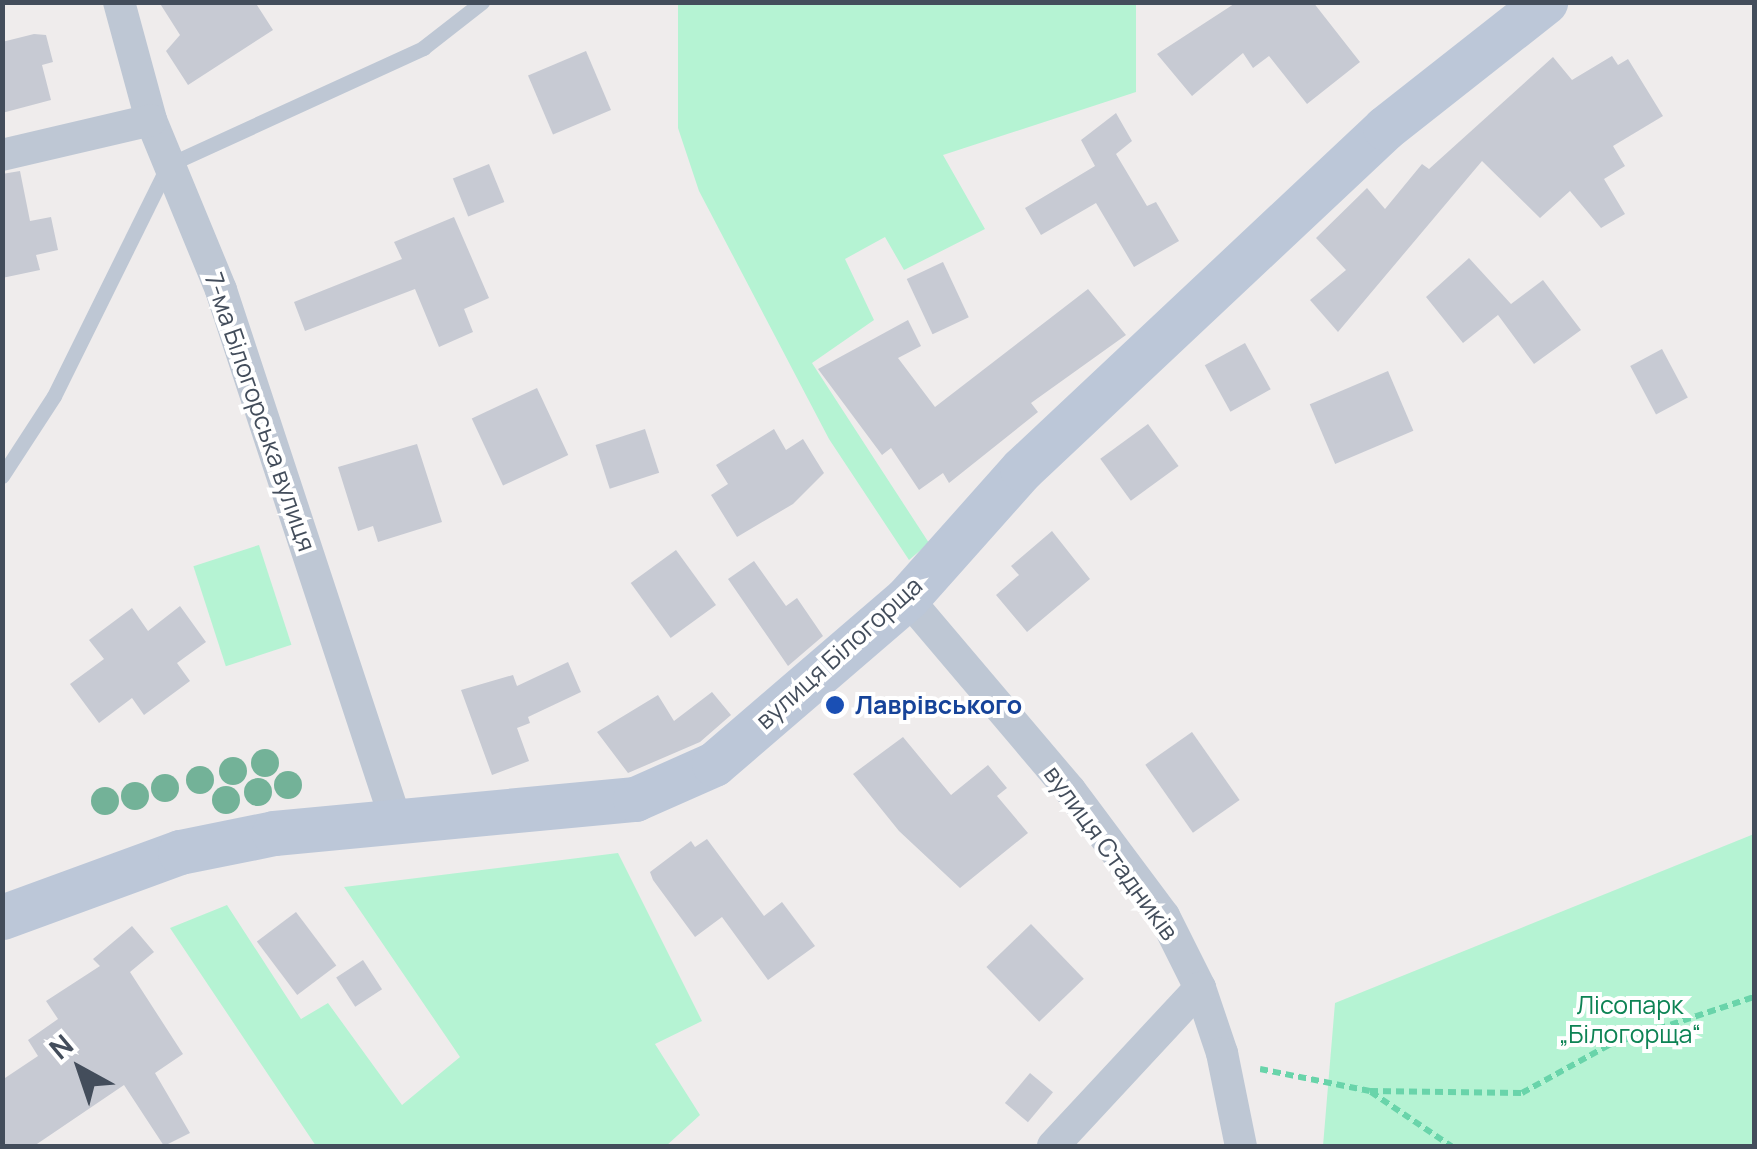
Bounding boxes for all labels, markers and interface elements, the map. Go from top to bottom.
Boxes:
street label: 7-ма Білогорська вулиця [198,269,322,555]
street label: вулиця Білогорща [750,571,928,735]
place label: Лаврівського [855,690,1022,720]
marker: Лаврівського [824,694,846,716]
street label: вулиця Стадників [1038,760,1184,946]
park label: Лісопарк „Білогорща“ [1559,991,1701,1050]
north arrow [30,1019,130,1119]
text: N [41,1025,81,1067]

